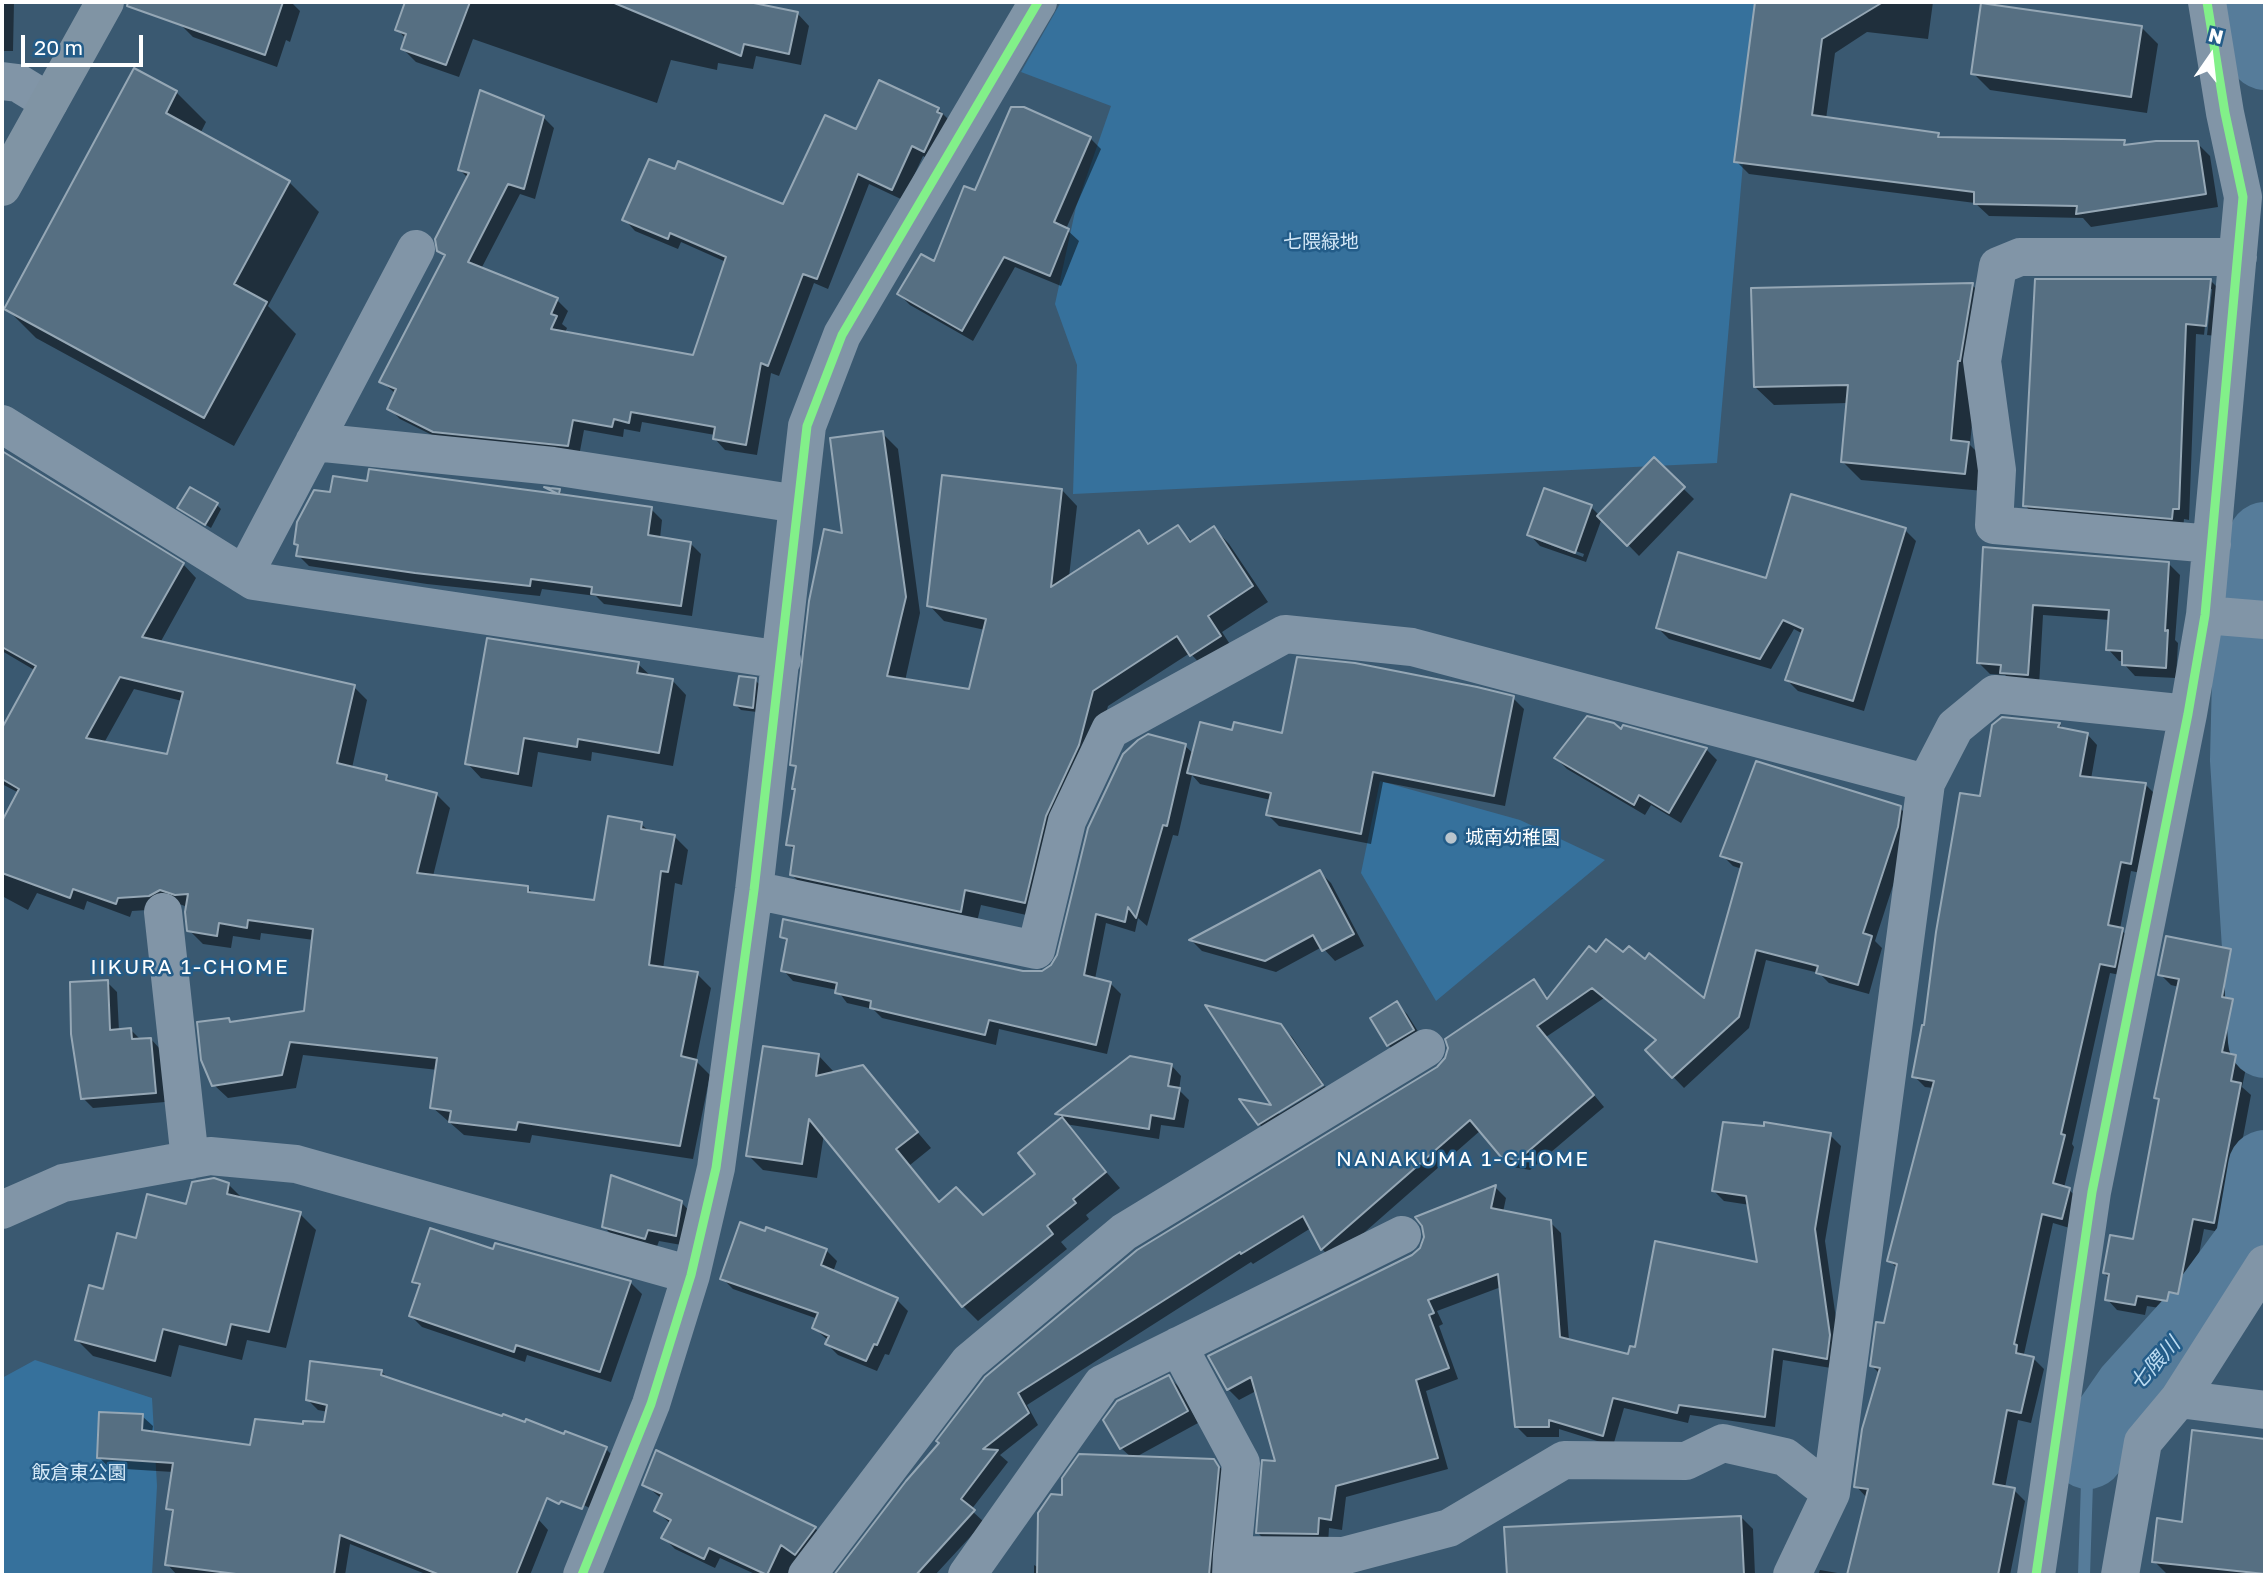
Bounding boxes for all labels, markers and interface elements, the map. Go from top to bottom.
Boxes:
scale bar [24,21,147,65]
north arrow [2176,21,2246,91]
text: N [2206,22,2226,48]
text: 20 m [34,34,83,60]
park label: 七隈緑地 [1283,231,1359,253]
place label: 城南幼稚園 [1465,827,1560,849]
marker: 城南幼稚園 [1443,830,1459,846]
district label: IIKURA 1-CHOME [92,954,288,980]
district label: NANAKUMA 1-CHOME [1338,1146,1588,1172]
water label: 七隈川 [2125,1332,2185,1396]
park label: 飯倉東公園 [32,1462,126,1484]

